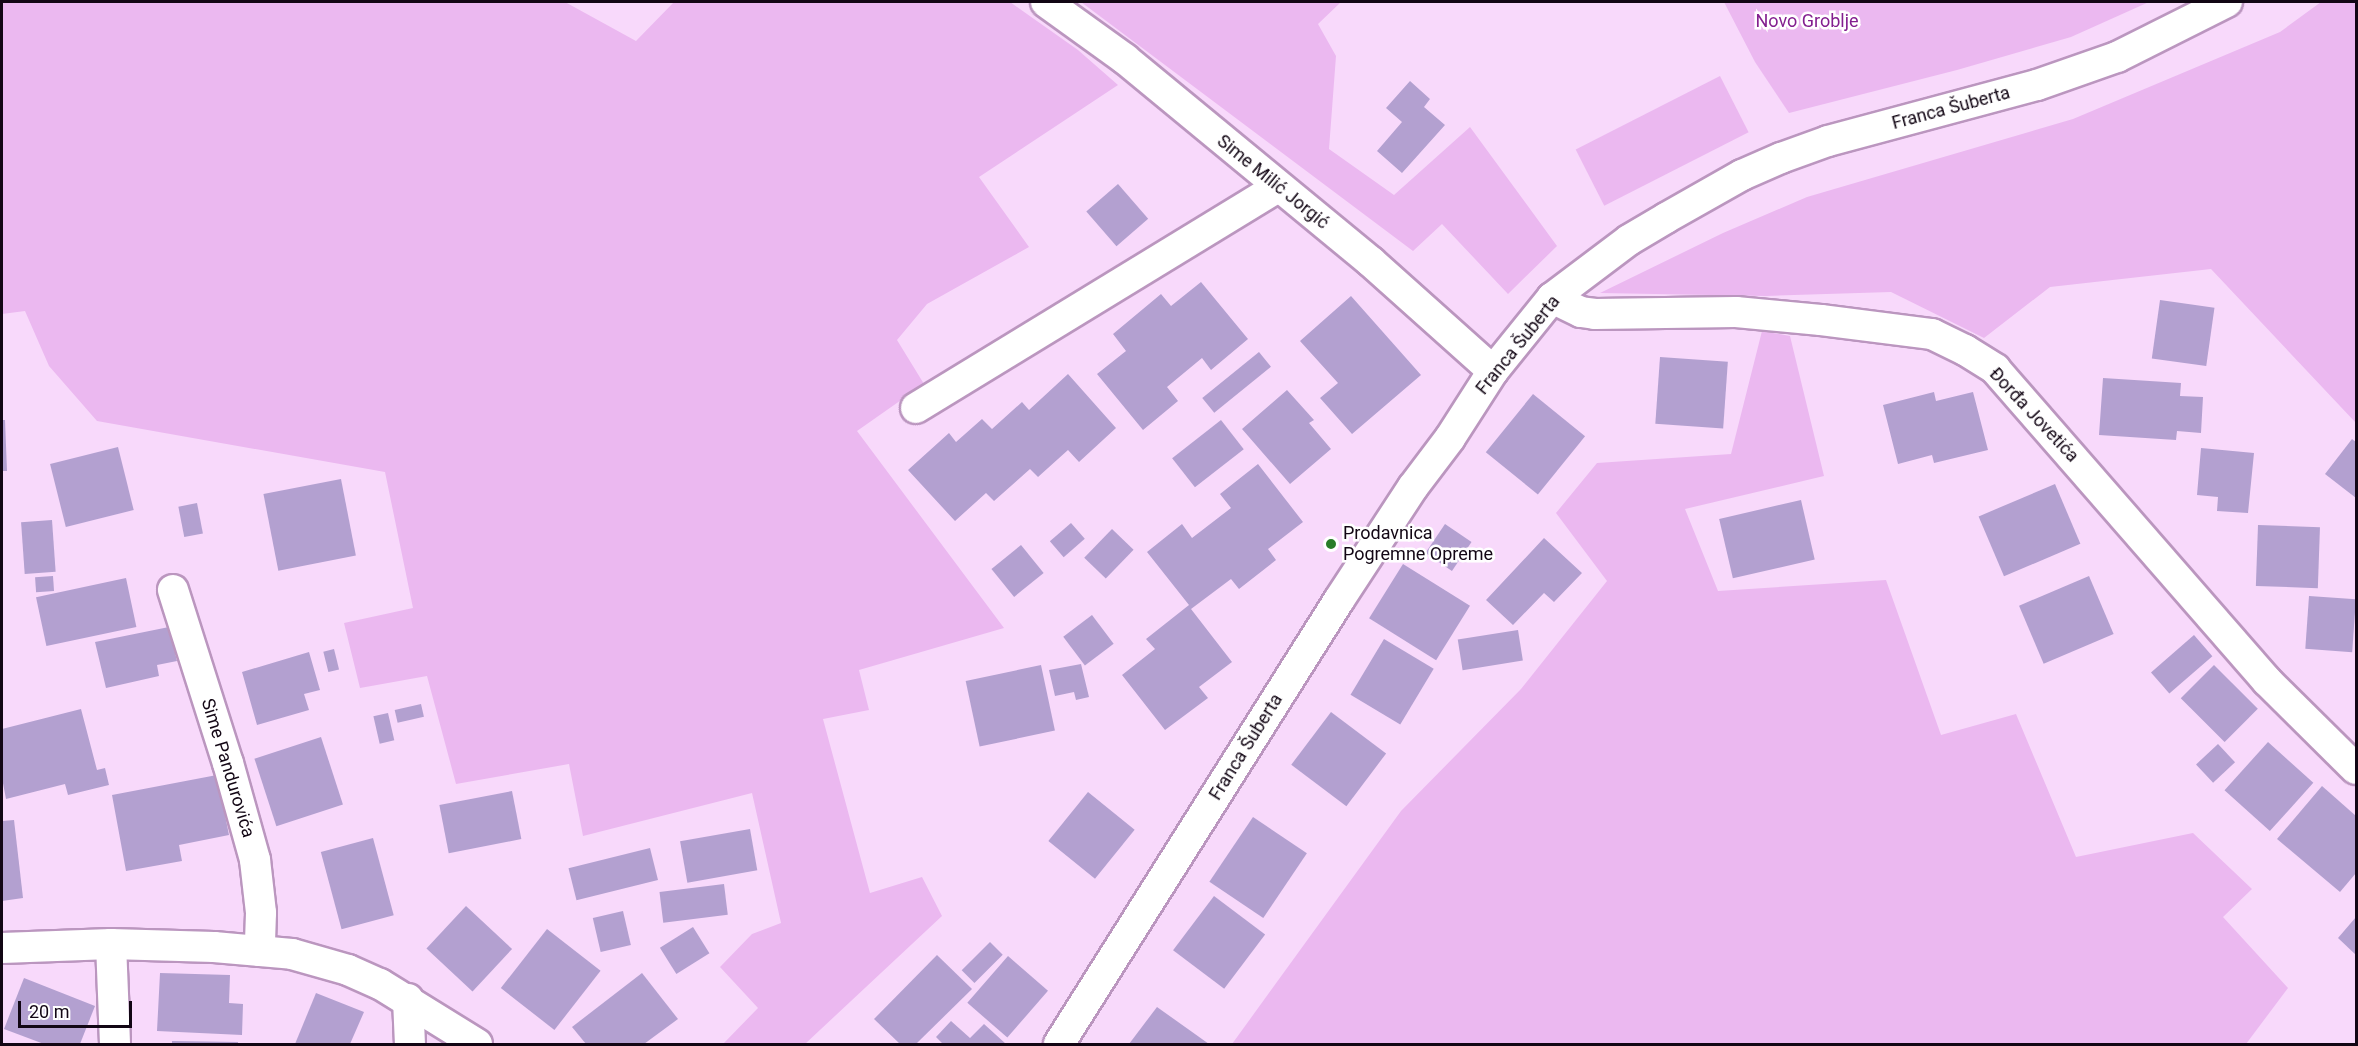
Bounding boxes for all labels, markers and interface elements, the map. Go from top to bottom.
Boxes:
park label: Novo Groblje [1755,10,1859,32]
street label: Franca Šuberta [1890,82,2012,134]
street label: Sime Milić Jorgić [1213,130,1333,234]
street label: Franca Šuberta [1471,291,1565,399]
street label: Đorđa Jovetića [1985,363,2083,467]
place label: Prodavnica Pogremne Opreme [1343,523,1493,566]
marker: Prodavnica Pogremne Opreme [1324,537,1338,551]
street label: Franca Šuberta [1205,690,1287,804]
street label: Sime Pandurovića [197,696,259,840]
scale bar [21,989,135,1027]
text: 20 m [29,1001,69,1022]

